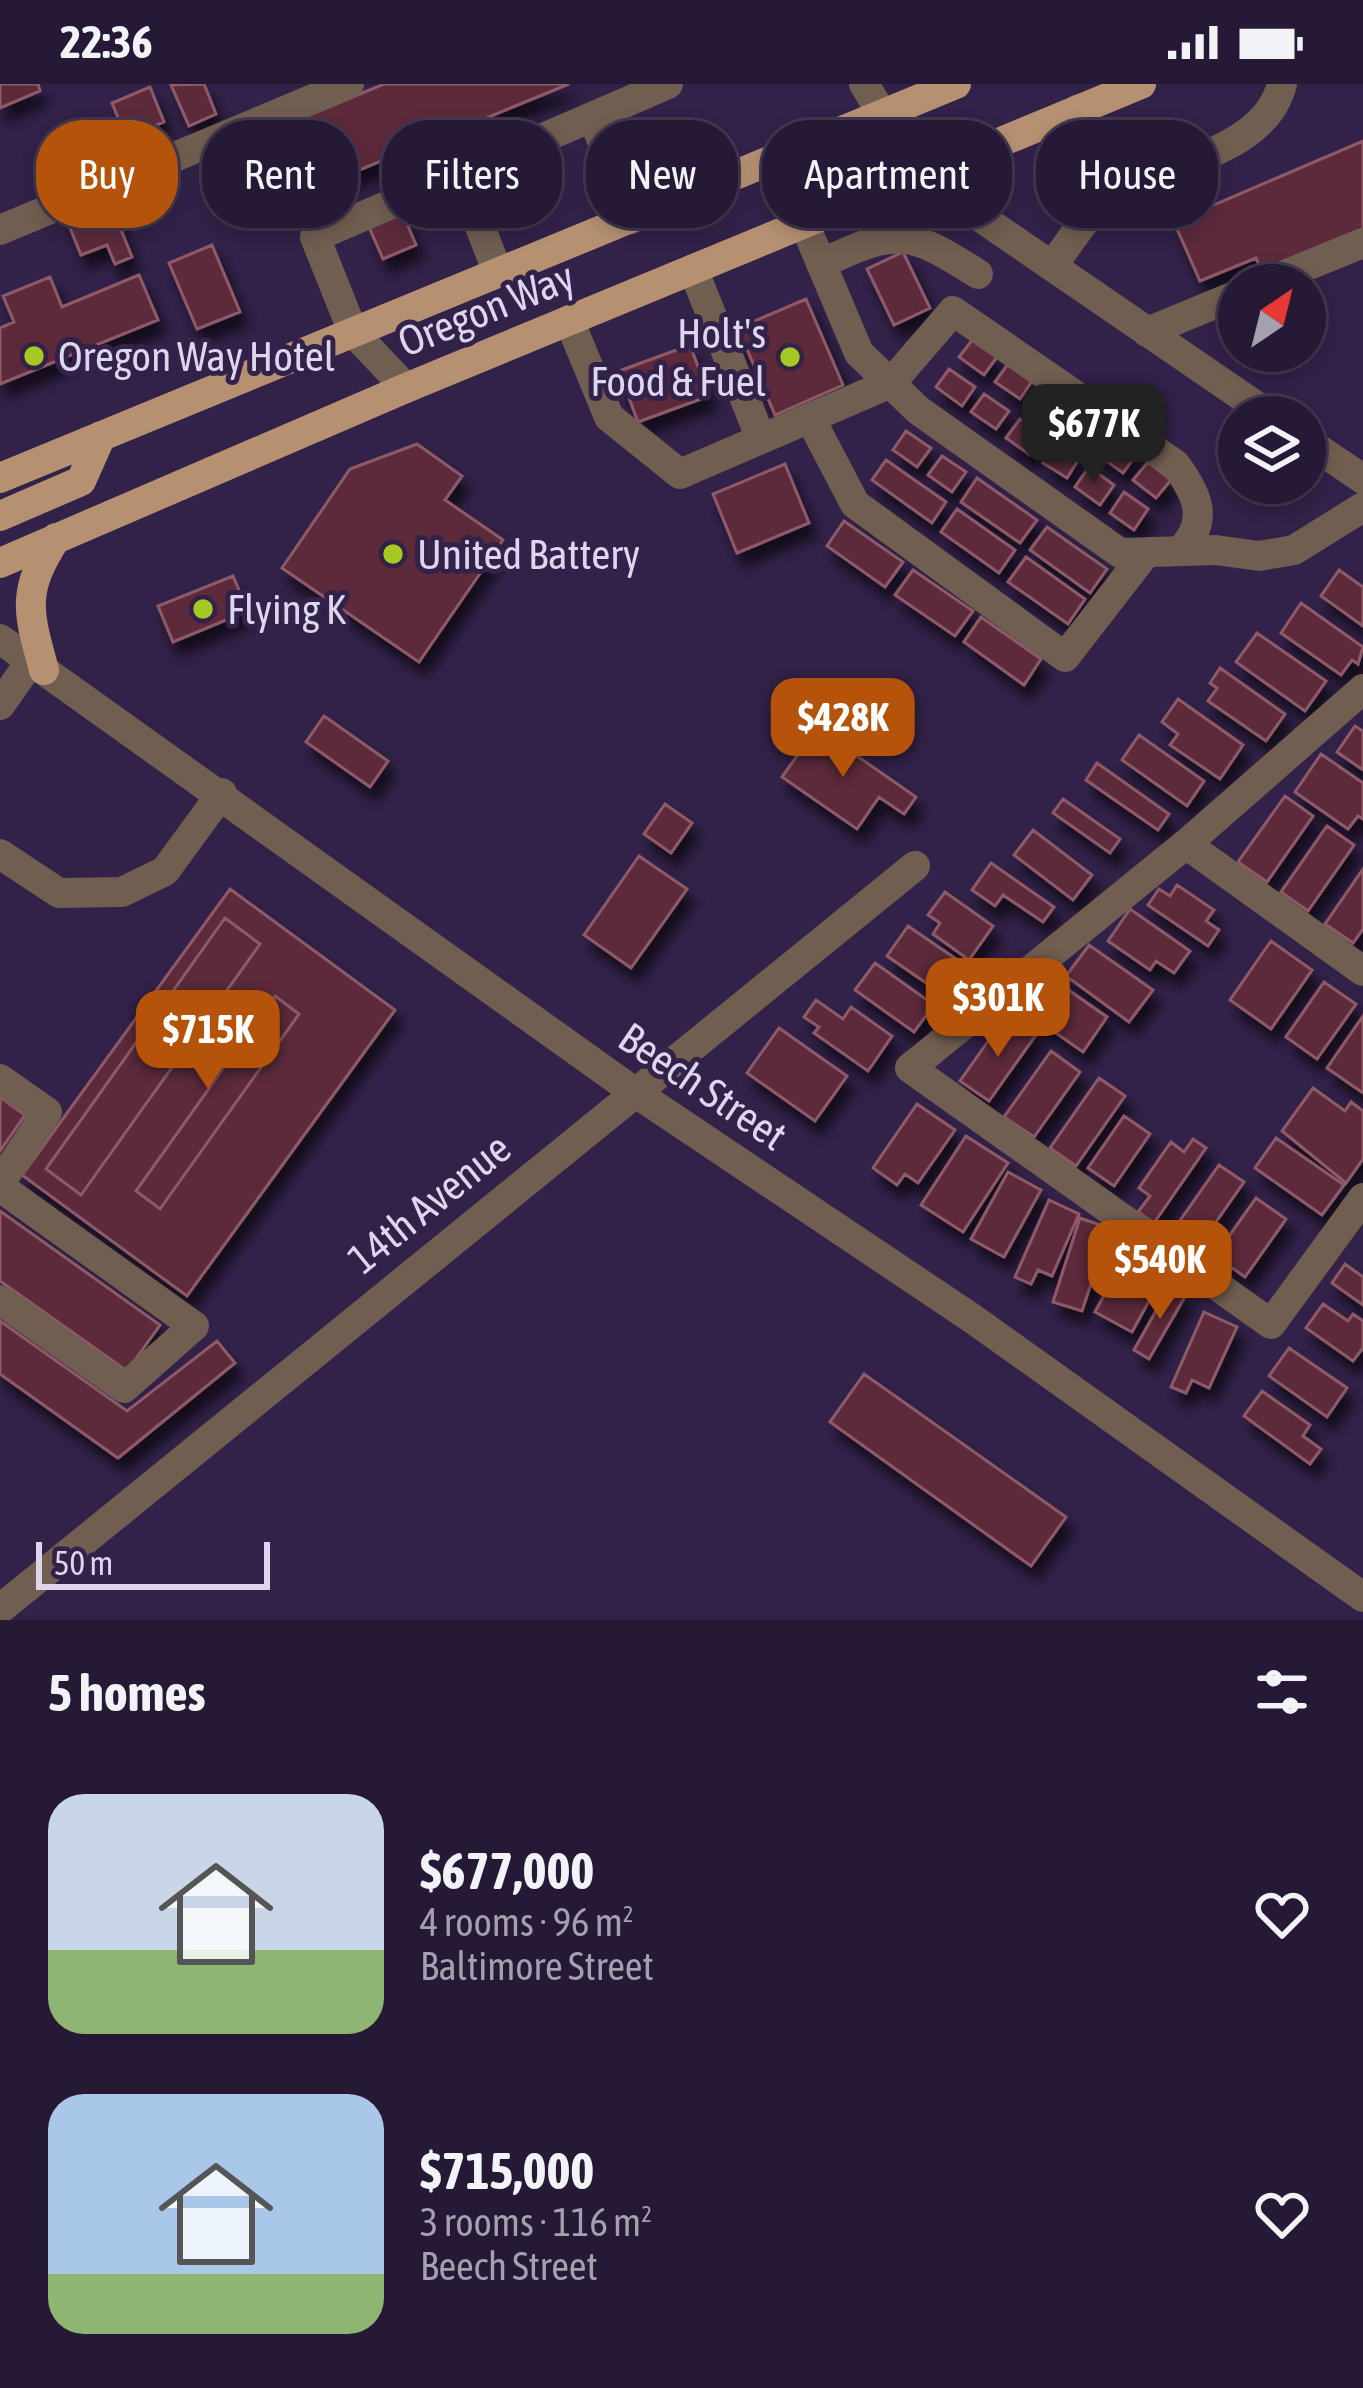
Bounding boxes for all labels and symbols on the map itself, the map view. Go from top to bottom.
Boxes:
street label: Oregon Way [391,252,581,366]
north arrow [1218,264,1326,372]
place label: Holt's Food & Fuel [590,309,766,405]
place label: Oregon Way Hotel [58,332,335,380]
marker: Oregon Way Hotel [21,343,47,369]
marker: Holt's Food & Fuel [777,344,803,370]
pin: $677K [1010,384,1178,486]
place label: United Battery [417,530,640,578]
marker: United Battery [380,541,406,567]
place label: Flying K [227,585,347,633]
marker: Flying K [190,596,216,622]
pin: $428K [759,678,927,780]
pin: $301K [914,958,1082,1060]
pin: $715K [124,990,292,1092]
street label: Beech Street [610,1013,796,1159]
street label: 14th Avenue [339,1123,519,1283]
pin: $540K [1076,1220,1244,1322]
scale bar [36,1536,270,1589]

